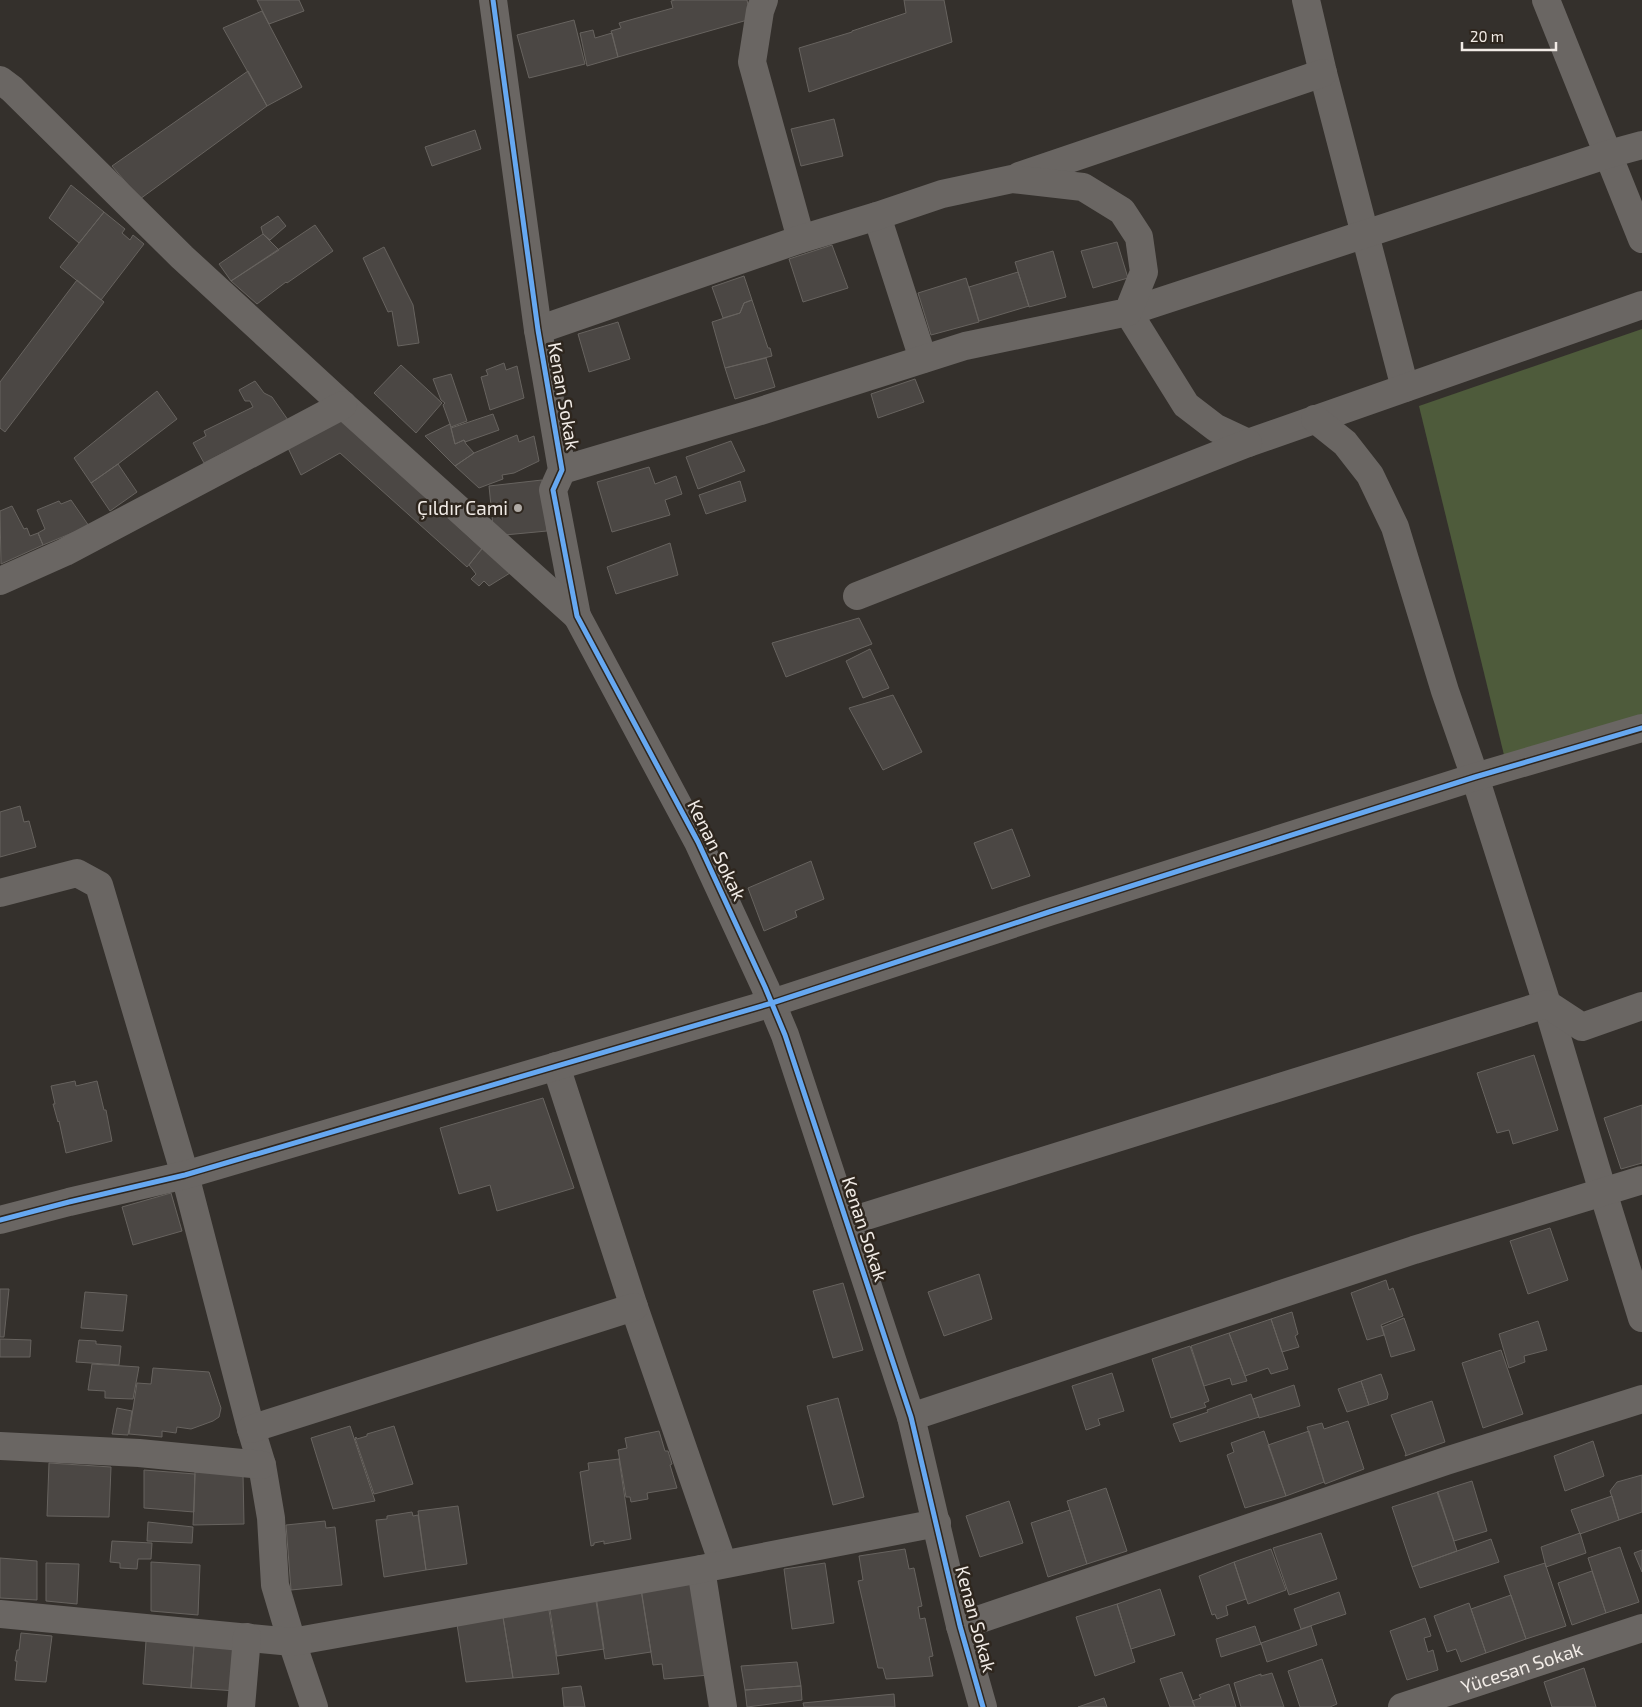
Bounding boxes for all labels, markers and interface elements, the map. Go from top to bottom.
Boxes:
scale bar [1462,20,1556,52]
text: 20 m [1470,27,1504,45]
street label: Kenan Sokak [544,340,585,452]
place label: Çıldır Cami [417,496,508,520]
marker: Çıldır Cami [512,502,524,514]
street label: Kenan Sokak [683,796,752,904]
street label: Kenan Sokak [838,1173,893,1285]
street label: Kenan Sokak [951,1563,1002,1675]
street label: Yücesan Sokak [1458,1636,1586,1698]

